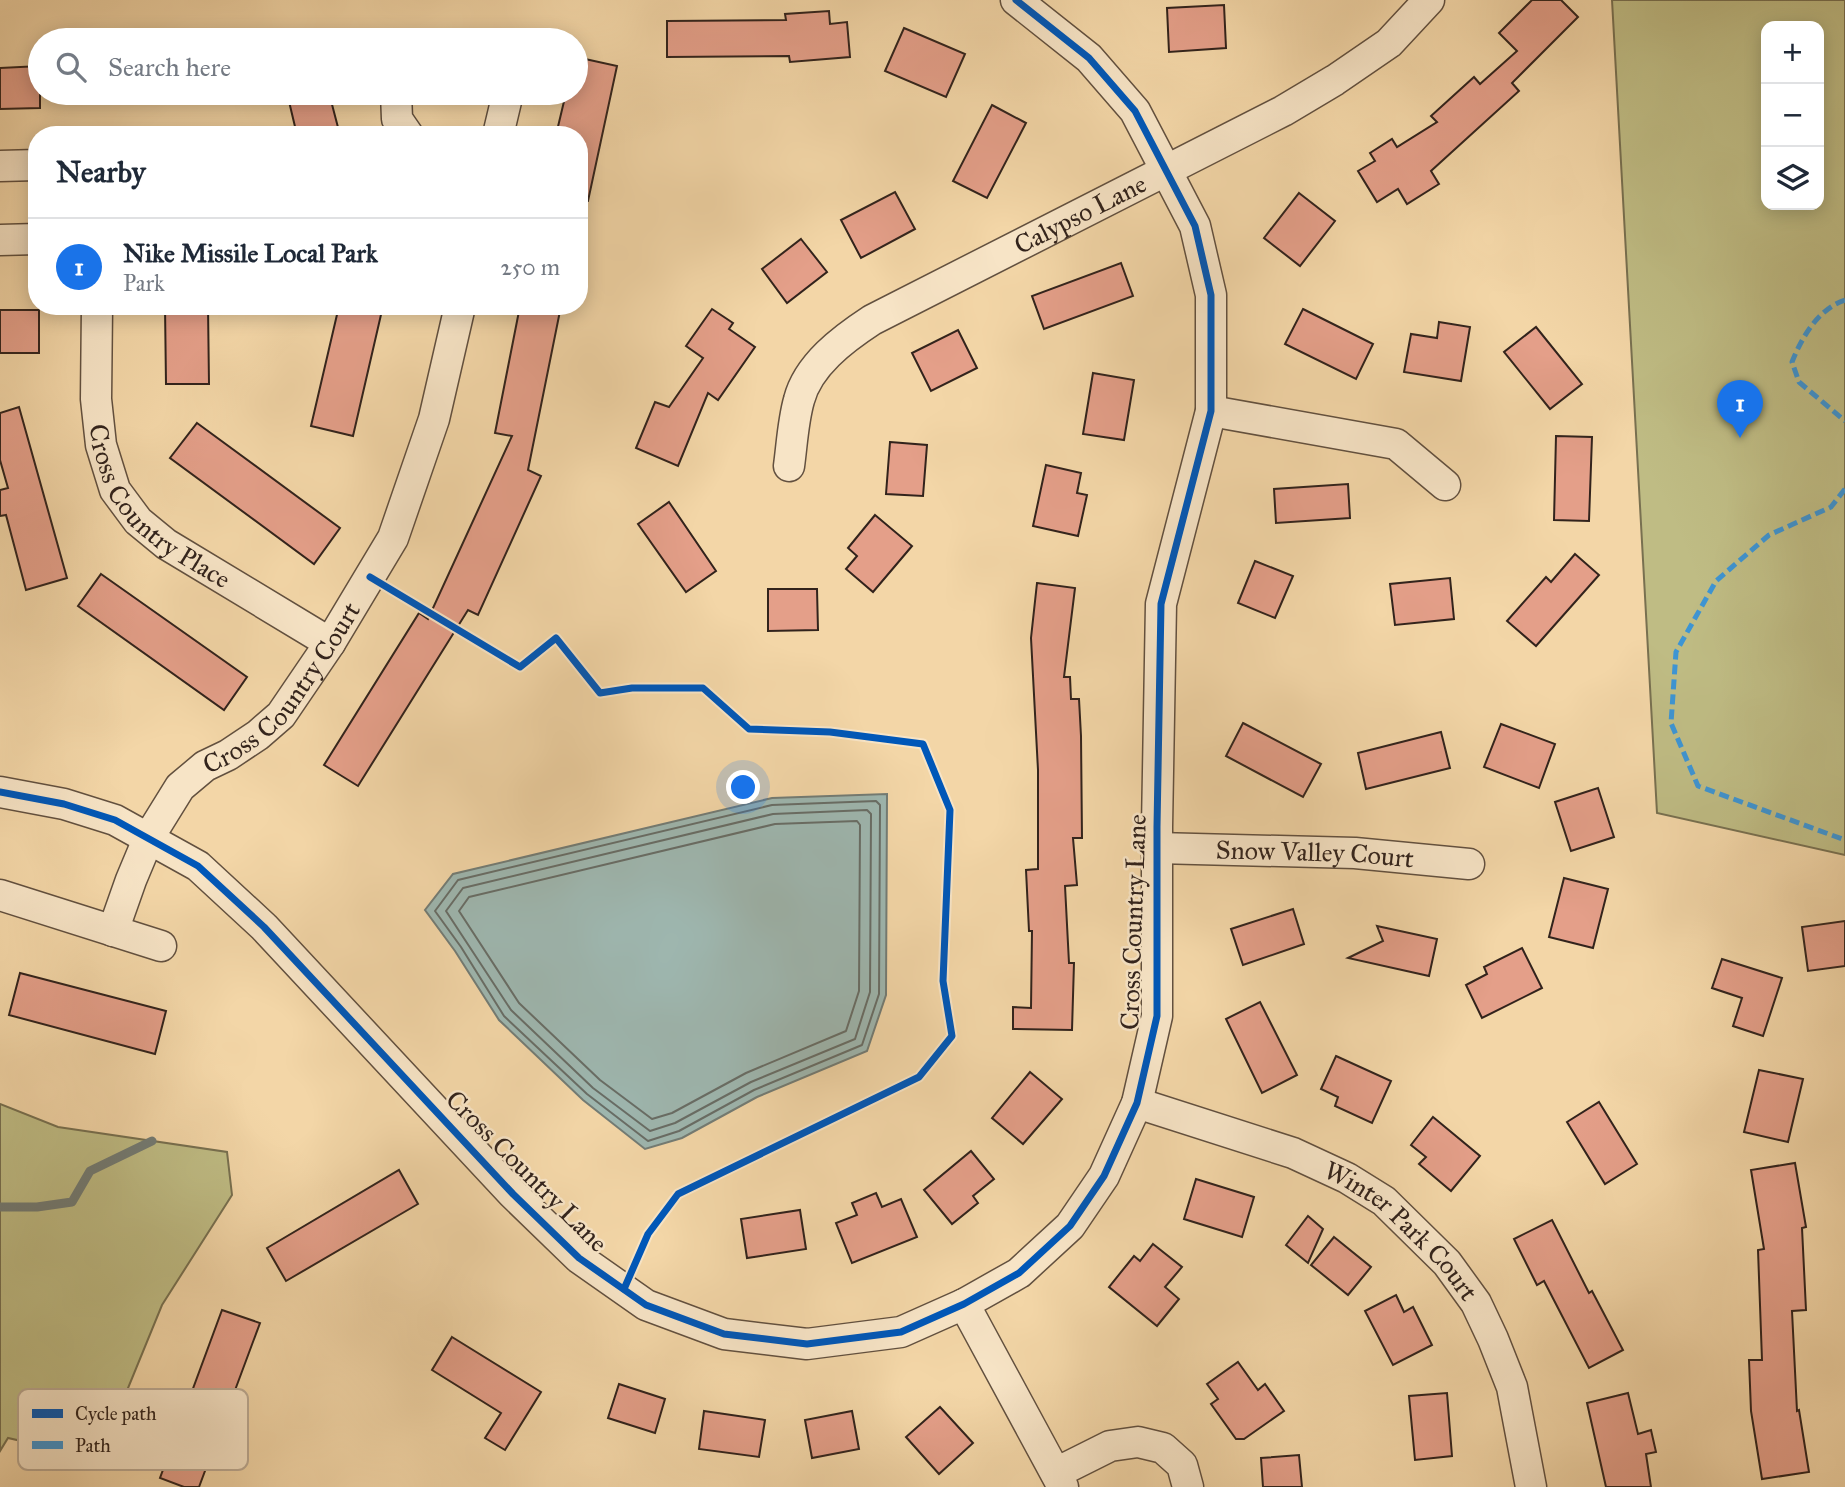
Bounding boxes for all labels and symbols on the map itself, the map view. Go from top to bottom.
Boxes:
street label: Calypso Lane [1009,167,1152,261]
pin: 1 [1717,380,1763,438]
street label: Cross Country Place [83,422,237,595]
street label: Cross Country Court [198,596,367,781]
your location [726,770,760,804]
street label: Cross Country Lane [1113,813,1153,1030]
street label: Snow Valley Court [1215,833,1415,875]
street label: Cross Country Lane [439,1083,615,1259]
street label: Winter Park Court [1319,1154,1485,1307]
legend [18,1389,248,1470]
text: Cycle path [75,1402,157,1425]
text: Path [75,1434,111,1457]

